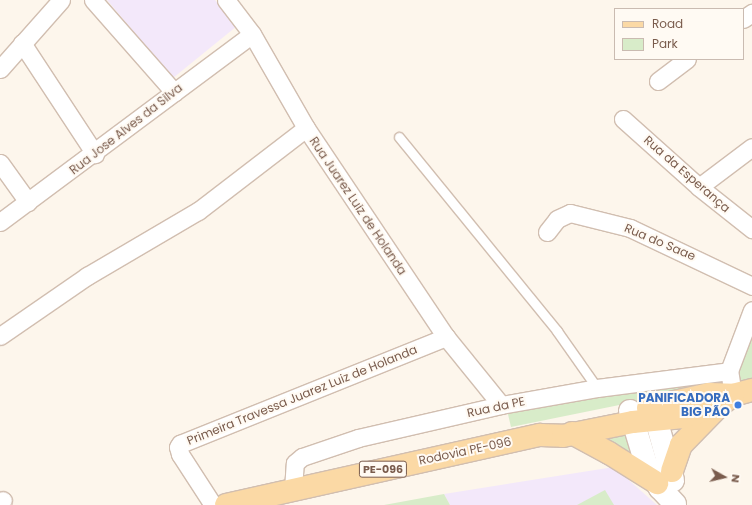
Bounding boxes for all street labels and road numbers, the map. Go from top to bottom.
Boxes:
street label: Rua Jose Alves da Silva [67,80,185,178]
street label: Rua da Esperança [641,133,733,215]
street label: Rua Juarez Luiz de Holanda [306,134,410,278]
street label: Rua do Saae [622,221,698,263]
street label: Primeira Travessa Juarez Luiz de Holanda [185,342,419,448]
street label: Rua da PE [466,394,526,420]
street label: Rodovia PE-096 [417,434,513,468]
road number: PE-096 [358,460,408,478]

